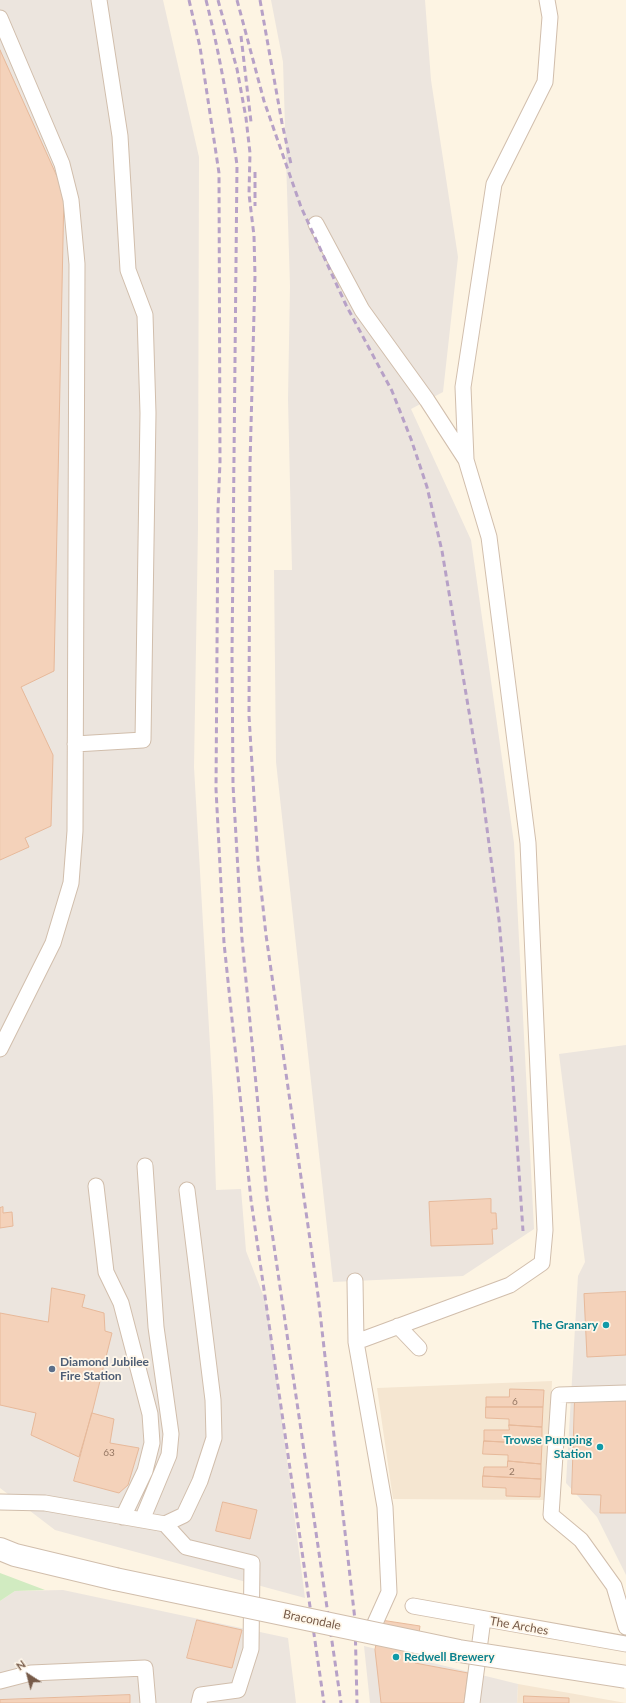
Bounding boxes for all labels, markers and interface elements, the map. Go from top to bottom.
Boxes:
place label: The Granary [532,1318,598,1332]
marker: The Granary [601,1320,611,1330]
place label: Diamond Jubilee Fire Station [60,1355,149,1383]
marker: Diamond Jubilee Fire Station [47,1364,57,1374]
house number: 6 [512,1396,518,1408]
place label: Trowse Pumping Station [504,1433,592,1461]
marker: Trowse Pumping Station [595,1442,605,1452]
house number: 63 [103,1447,115,1459]
house number: 2 [509,1466,515,1478]
street label: Bracondale [282,1607,342,1633]
street label: The Arches [489,1614,549,1638]
place label: Redwell Brewery [404,1650,495,1664]
marker: Redwell Brewery [391,1652,401,1662]
north arrow [8,1655,48,1695]
text: N [13,1657,28,1673]

